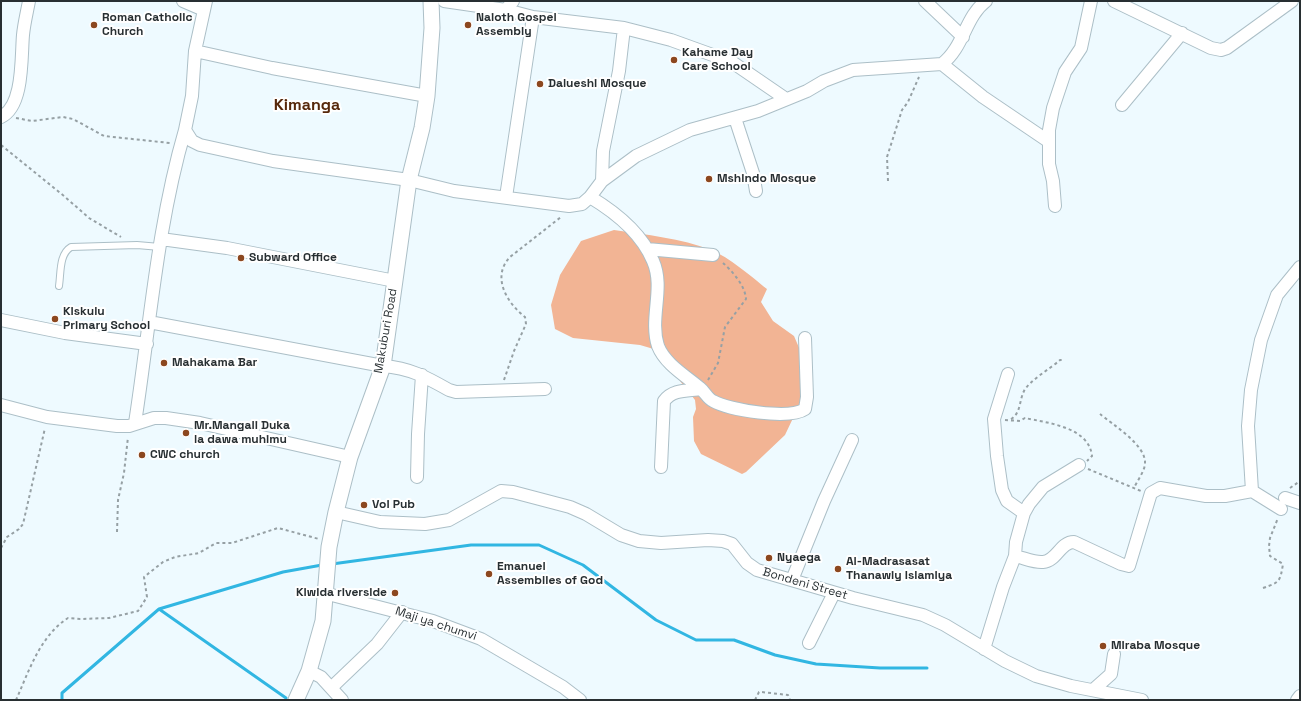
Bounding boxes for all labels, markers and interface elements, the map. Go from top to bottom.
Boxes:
place label: Roman Catholic Church [102,11,192,39]
place label: Naioth Gospel Assembly [476,11,557,39]
marker: Roman Catholic Church [89,20,99,30]
marker: Naioth Gospel Assembly [463,20,473,30]
place label: Kahame Day Care School [682,46,753,74]
marker: Kahame Day Care School [669,55,679,65]
place label: Dalueshi Mosque [548,77,647,91]
marker: Dalueshi Mosque [535,79,545,89]
district label: Kimanga [274,96,340,116]
place label: Mshindo Mosque [717,172,816,186]
marker: Mshindo Mosque [704,174,714,184]
place label: Subward Office [249,251,337,265]
marker: Subward Office [236,253,246,263]
street label: Makuburi Road [371,287,401,375]
place label: Kiskulu Primary School [63,305,150,333]
marker: Kiskulu Primary School [50,314,60,324]
place label: Mahakama Bar [172,356,257,370]
marker: Mahakama Bar [159,358,169,368]
place label: Mr.Mangali Duka la dawa muhimu [194,419,290,447]
marker: Mr.Mangali Duka la dawa muhimu [181,428,191,438]
place label: CWC church [150,448,220,462]
marker: CWC church [137,450,147,460]
place label: Voi Pub [372,498,415,512]
marker: Voi Pub [359,500,369,510]
place label: Nyaega [777,551,821,565]
marker: Nyaega [764,553,774,563]
place label: Al-Madrasasat Thanawiy Islamiya [846,555,952,583]
place label: Emanuel Assemblies of God [497,560,603,588]
marker: Al-Madrasasat Thanawiy Islamiya [833,564,843,574]
street label: Bondeni Street [761,565,849,603]
marker: Emanuel Assemblies of God [484,569,494,579]
place label: Kiwida riverside [296,586,387,600]
marker: Kiwida riverside [390,588,400,598]
street label: Maji ya chumvi [393,604,479,644]
place label: Miraba Mosque [1111,639,1200,653]
marker: Miraba Mosque [1098,641,1108,651]

